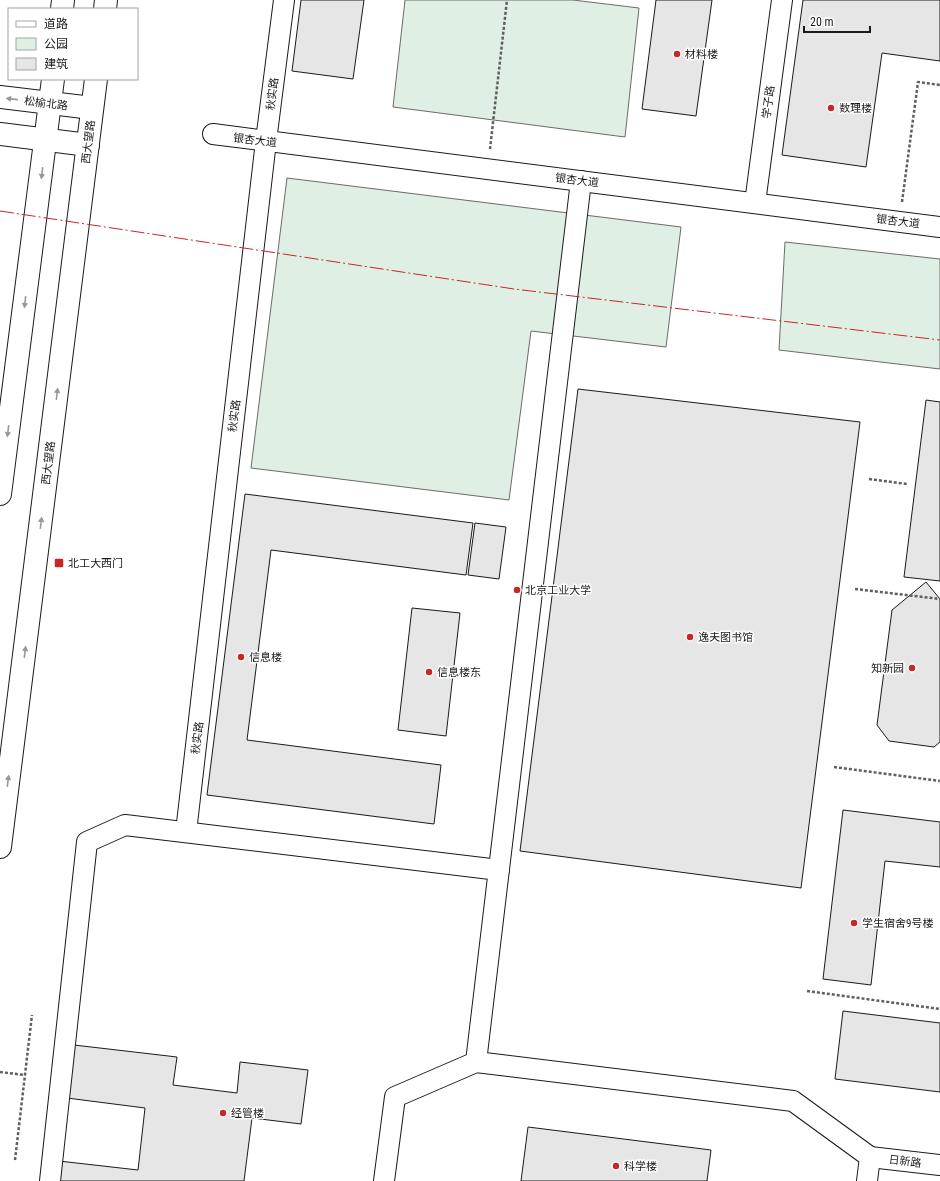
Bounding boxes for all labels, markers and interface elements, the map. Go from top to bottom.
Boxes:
legend [8,8,138,80]
scale bar [804,8,870,34]
text: 20 m [810,15,834,29]
text: 道路 [44,17,68,31]
text: 公园 [44,37,68,51]
place label: 材料楼 [685,48,718,61]
marker: 材料楼 [672,49,682,59]
text: 建筑 [44,57,68,71]
street label: 秋实路 [264,77,281,111]
street label: 学子路 [760,85,777,119]
street label: 松榆北路 [23,94,69,113]
one-way arrow [6,95,18,102]
place label: 数理楼 [839,102,872,115]
marker: 数理楼 [826,103,836,113]
street label: 西大望路 [79,119,98,165]
street label: 银杏大道 [232,131,278,150]
one-way arrow [39,167,45,179]
street label: 银杏大道 [554,171,600,190]
street label: 银杏大道 [875,212,921,231]
one-way arrow [22,296,28,308]
one-way arrow [54,388,60,400]
street label: 秋实路 [226,399,243,433]
one-way arrow [5,425,11,437]
street label: 西大望路 [39,440,58,486]
one-way arrow [38,517,44,529]
marker: 北工大西门 [53,557,65,569]
place label: 北工大西门 [68,557,123,570]
place label: 北京工业大学 [525,584,591,597]
marker: 北京工业大学 [512,585,522,595]
place label: 逸夫图书馆 [698,631,753,644]
marker: 逸夫图书馆 [685,632,695,642]
one-way arrow [21,646,28,658]
place label: 信息楼 [249,651,282,664]
marker: 信息楼 [236,652,246,662]
place label: 知新园 [871,662,904,675]
marker: 知新园 [907,663,917,673]
place label: 信息楼东 [437,666,481,679]
marker: 信息楼东 [424,667,434,677]
street label: 秋实路 [189,721,206,755]
one-way arrow [5,775,12,787]
place label: 学生宿舍9号楼 [862,917,933,930]
marker: 学生宿舍9号楼 [849,918,859,928]
place label: 经管楼 [231,1107,264,1120]
marker: 经管楼 [218,1108,228,1118]
street label: 日新路 [888,1153,922,1170]
place label: 科学楼 [624,1160,657,1173]
marker: 科学楼 [611,1161,621,1171]

